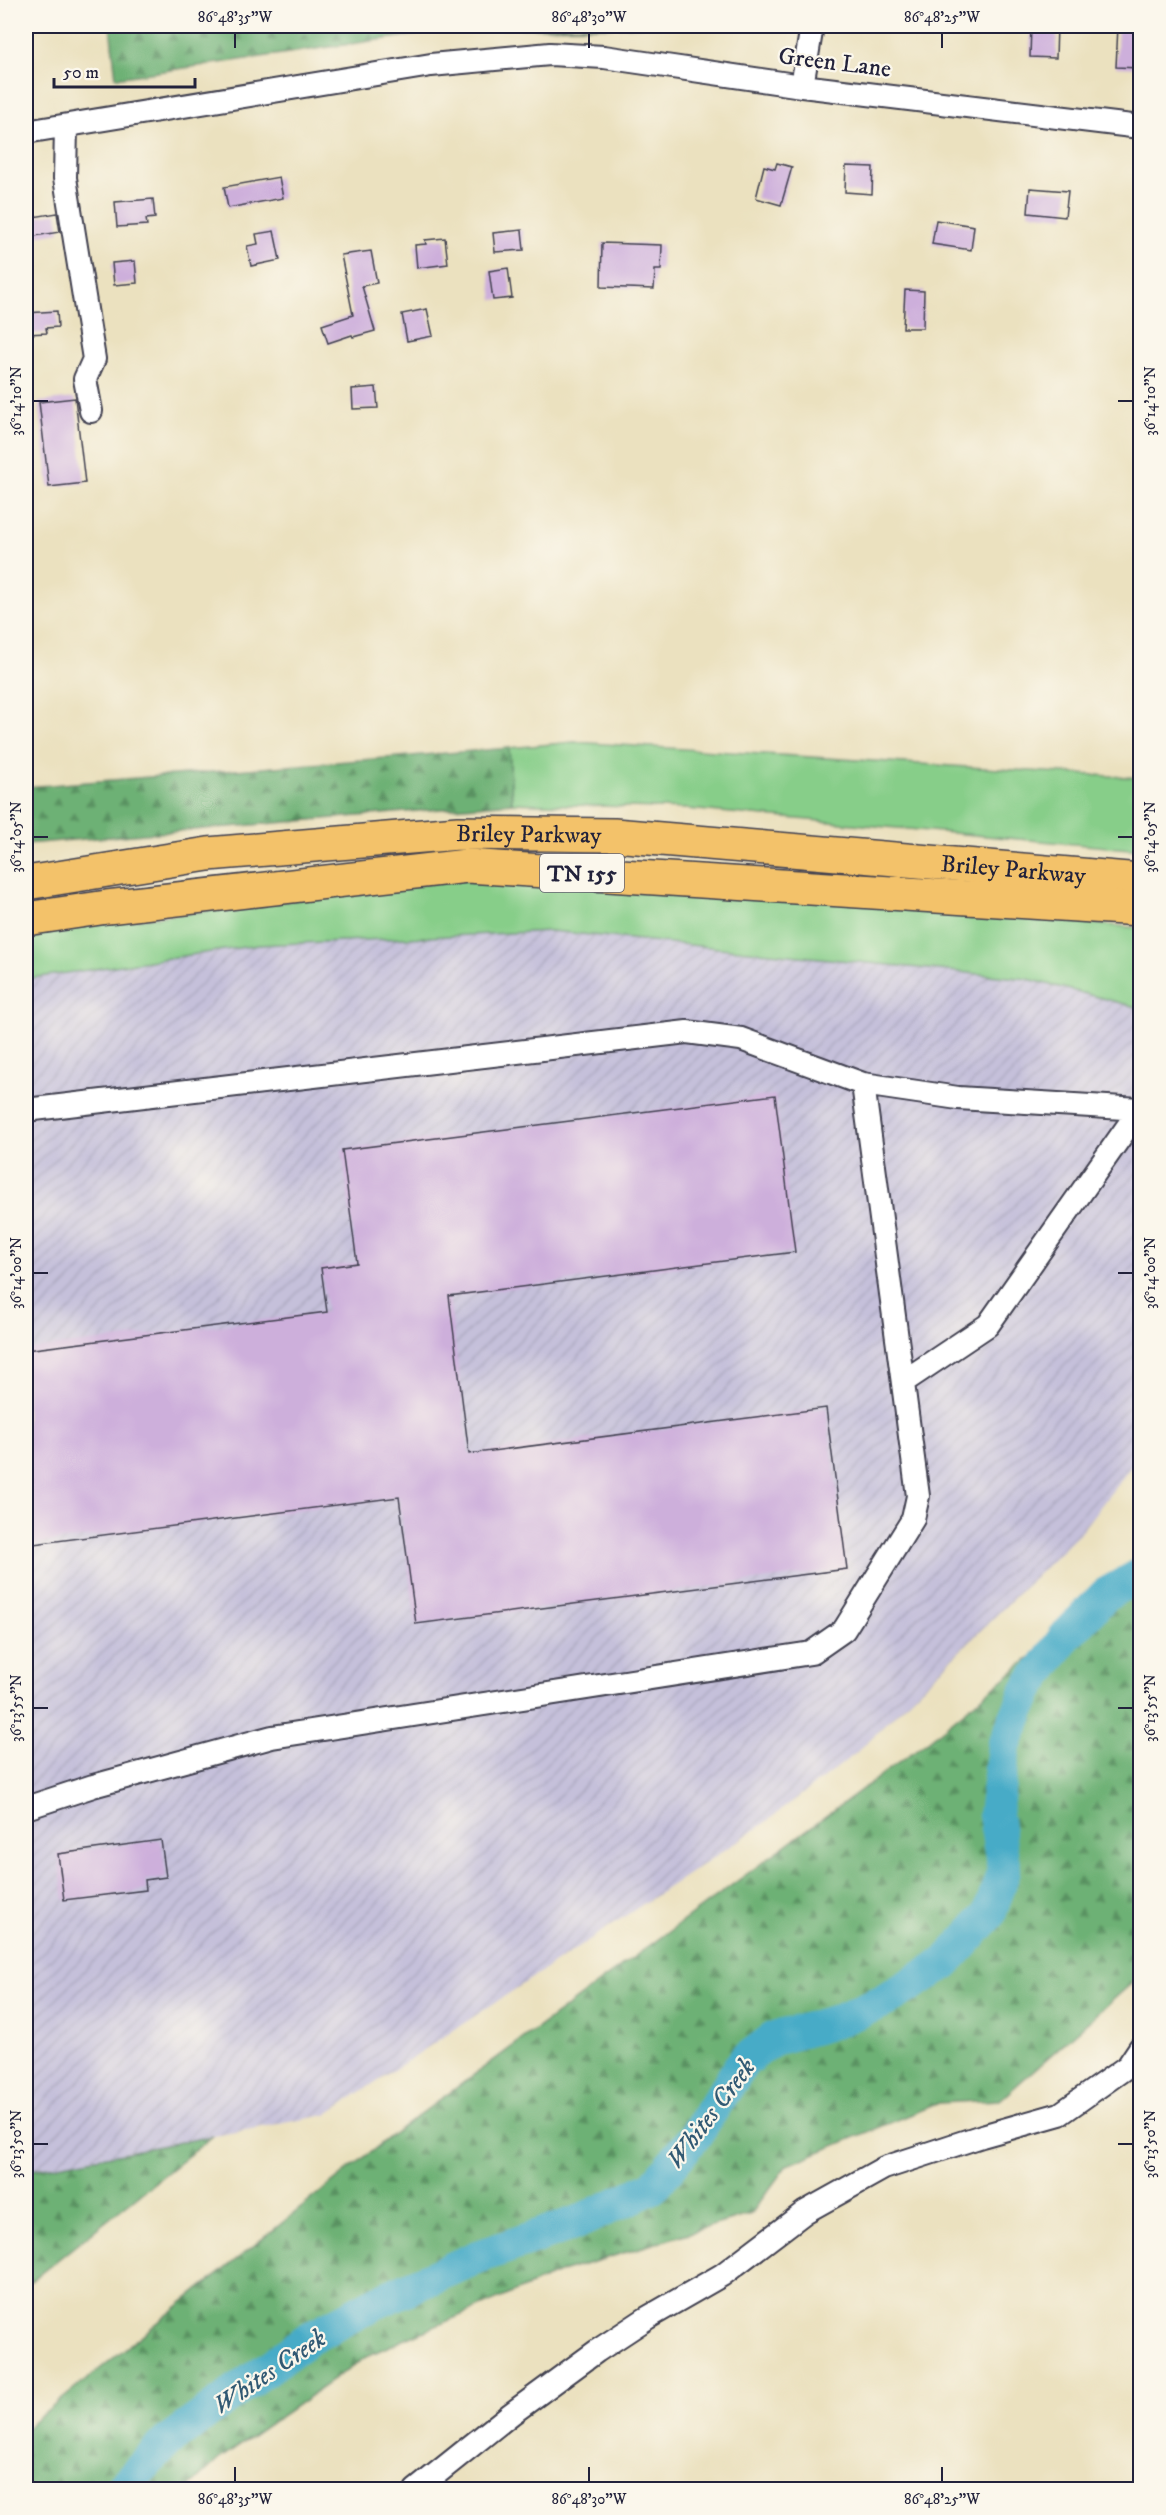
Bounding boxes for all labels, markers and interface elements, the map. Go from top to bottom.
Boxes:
text: 86°48'35"W [198,8,272,27]
text: 86°48'30"W [552,8,627,27]
text: 86°48'25"W [904,8,980,27]
street label: Green Lane [777,41,893,85]
scale bar [54,51,195,89]
text: 50 m [63,62,99,84]
text: 36°14'10"N [7,366,26,436]
text: 36°14'10"N [1141,366,1160,436]
text: 36°14'05"N [7,801,26,873]
text: 36°14'05"N [1141,801,1160,873]
street label: Briley Parkway [456,819,602,851]
street label: Briley Parkway [940,849,1088,891]
road number: TN 155 [540,854,624,892]
text: 36°14'00"N [7,1237,26,1309]
text: 36°14'00"N [1141,1237,1160,1309]
text: 36°13'55"N [7,1674,26,1742]
text: 36°13'55"N [1141,1674,1160,1742]
water label: Whites Creek [659,2052,763,2176]
text: 36°13'50"N [7,2110,26,2178]
text: 36°13'50"N [1141,2110,1160,2178]
water label: Whites Creek [207,2322,333,2422]
text: 86°48'35"W [198,2490,272,2509]
text: 86°48'30"W [552,2490,627,2509]
text: 86°48'25"W [904,2490,980,2509]

